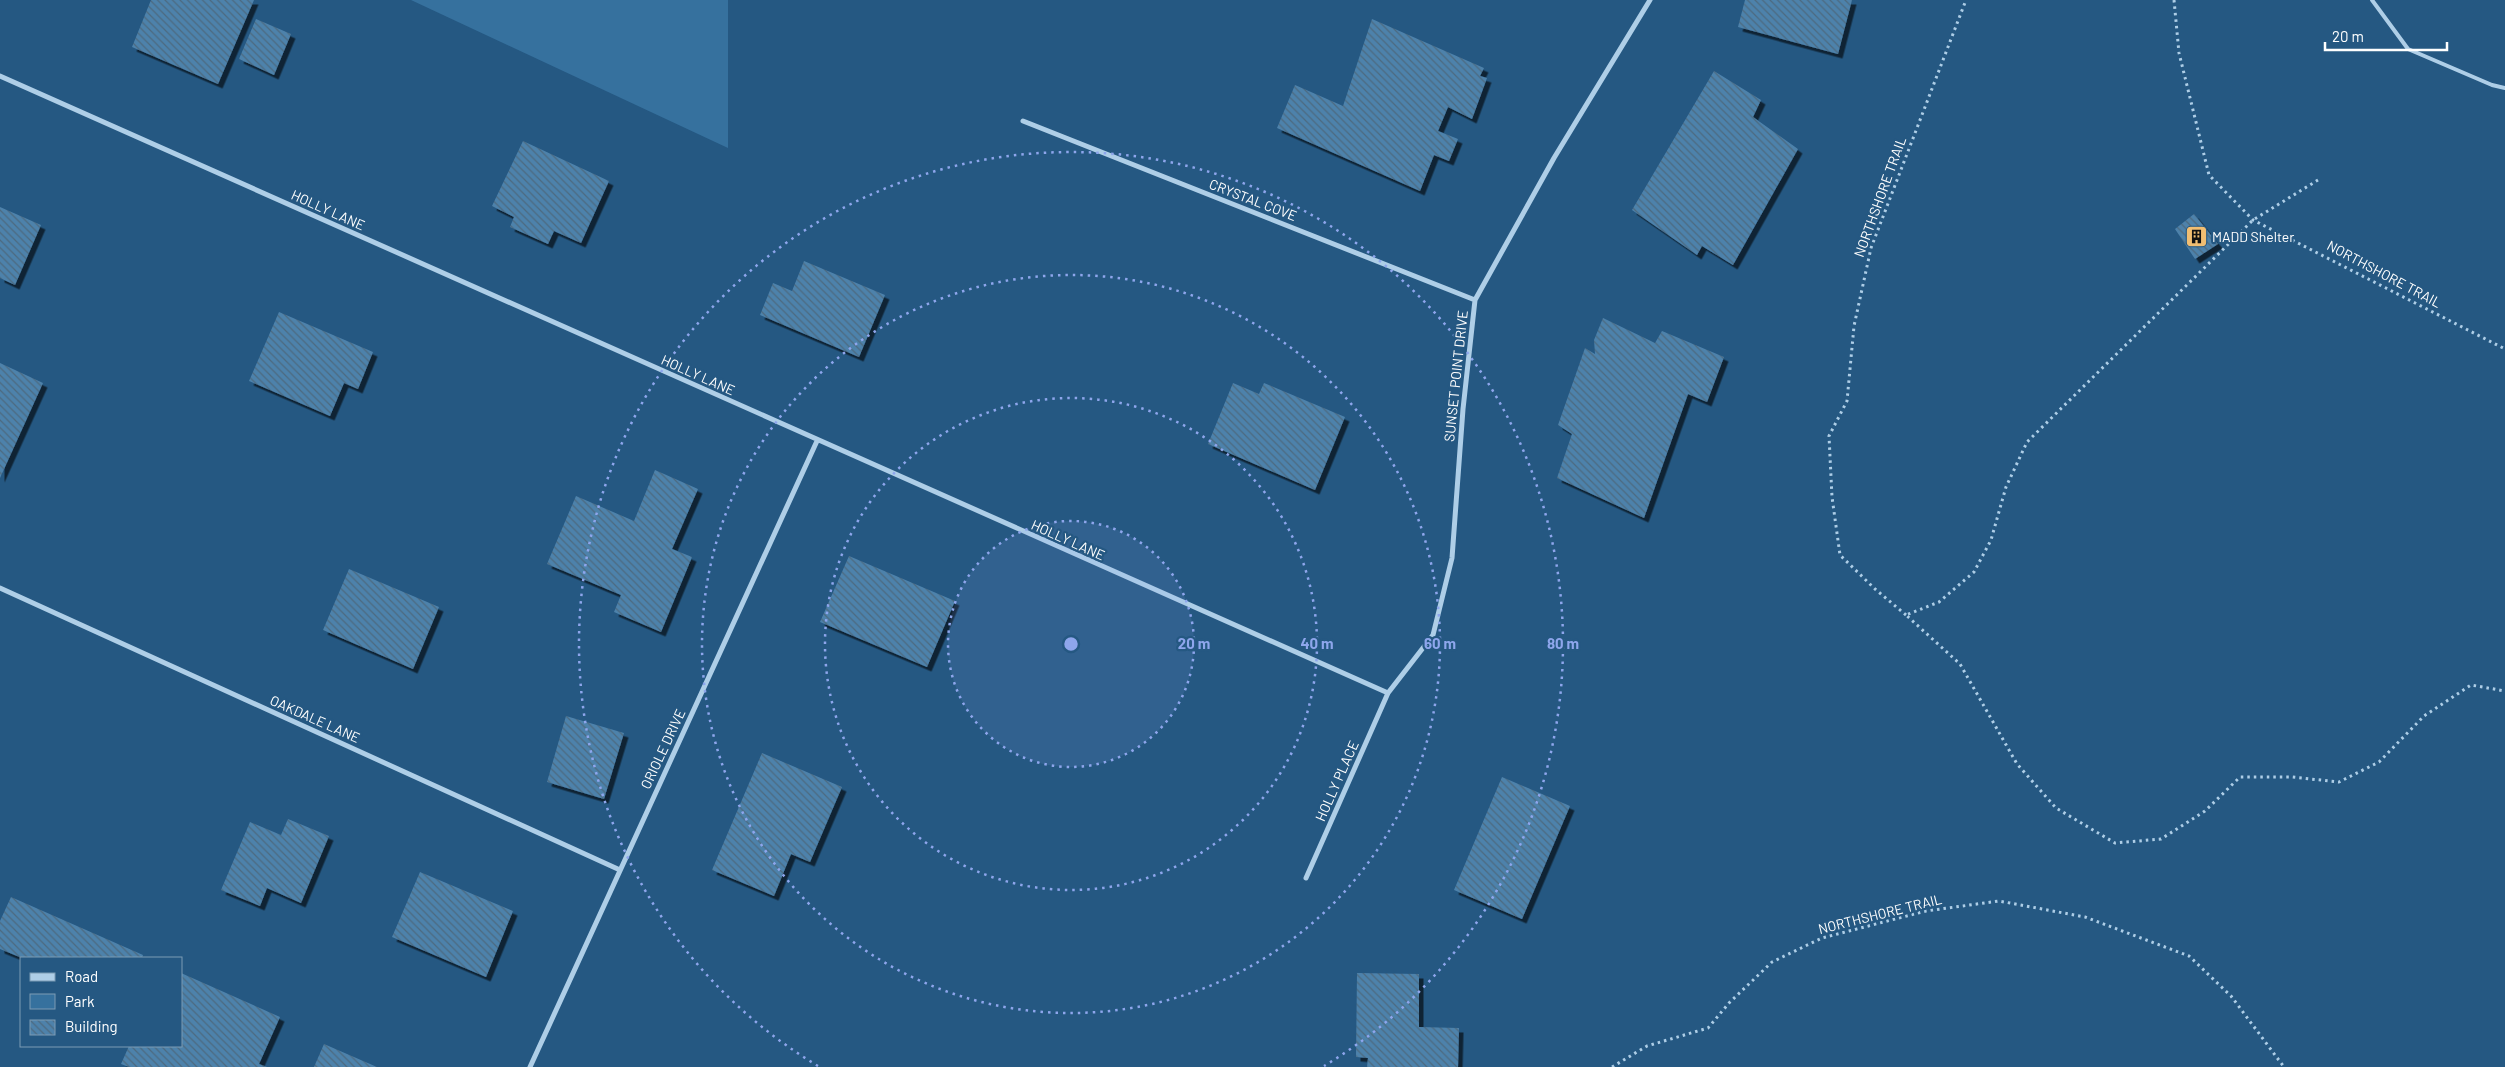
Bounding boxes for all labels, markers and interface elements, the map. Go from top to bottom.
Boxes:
scale bar [2325,20,2448,52]
text: 20 m [2332,27,2364,45]
street label: NORTHSHORE TRAIL [1850,134,1909,259]
street label: CRYSTAL COVE [1207,175,1299,224]
street label: HOLLY LANE [289,186,368,233]
building icon: MADD Shelter [2184,225,2208,249]
place label: MADD Shelter [2212,228,2294,245]
street label: NORTHSHORE TRAIL [2324,236,2444,311]
street label: SUNSET POINT DRIVE [1440,309,1471,443]
street label: HOLLY LANE [659,351,738,398]
street label: HOLLY LANE [1029,516,1108,563]
text: 20 m [1178,634,1210,652]
text: 40 m [1300,634,1334,652]
text: 60 m [1424,634,1456,652]
text: 80 m [1547,634,1579,652]
centre of rings [1062,635,1080,653]
street label: OAKDALE LANE [268,691,363,746]
street label: ORIOLE DRIVE [637,706,688,791]
street label: HOLLY PLACE [1311,738,1362,824]
street label: NORTHSHORE TRAIL [1816,890,1944,937]
legend [20,957,182,1047]
text: Road [65,967,98,985]
text: Park [65,992,95,1010]
text: Building [65,1017,118,1035]

